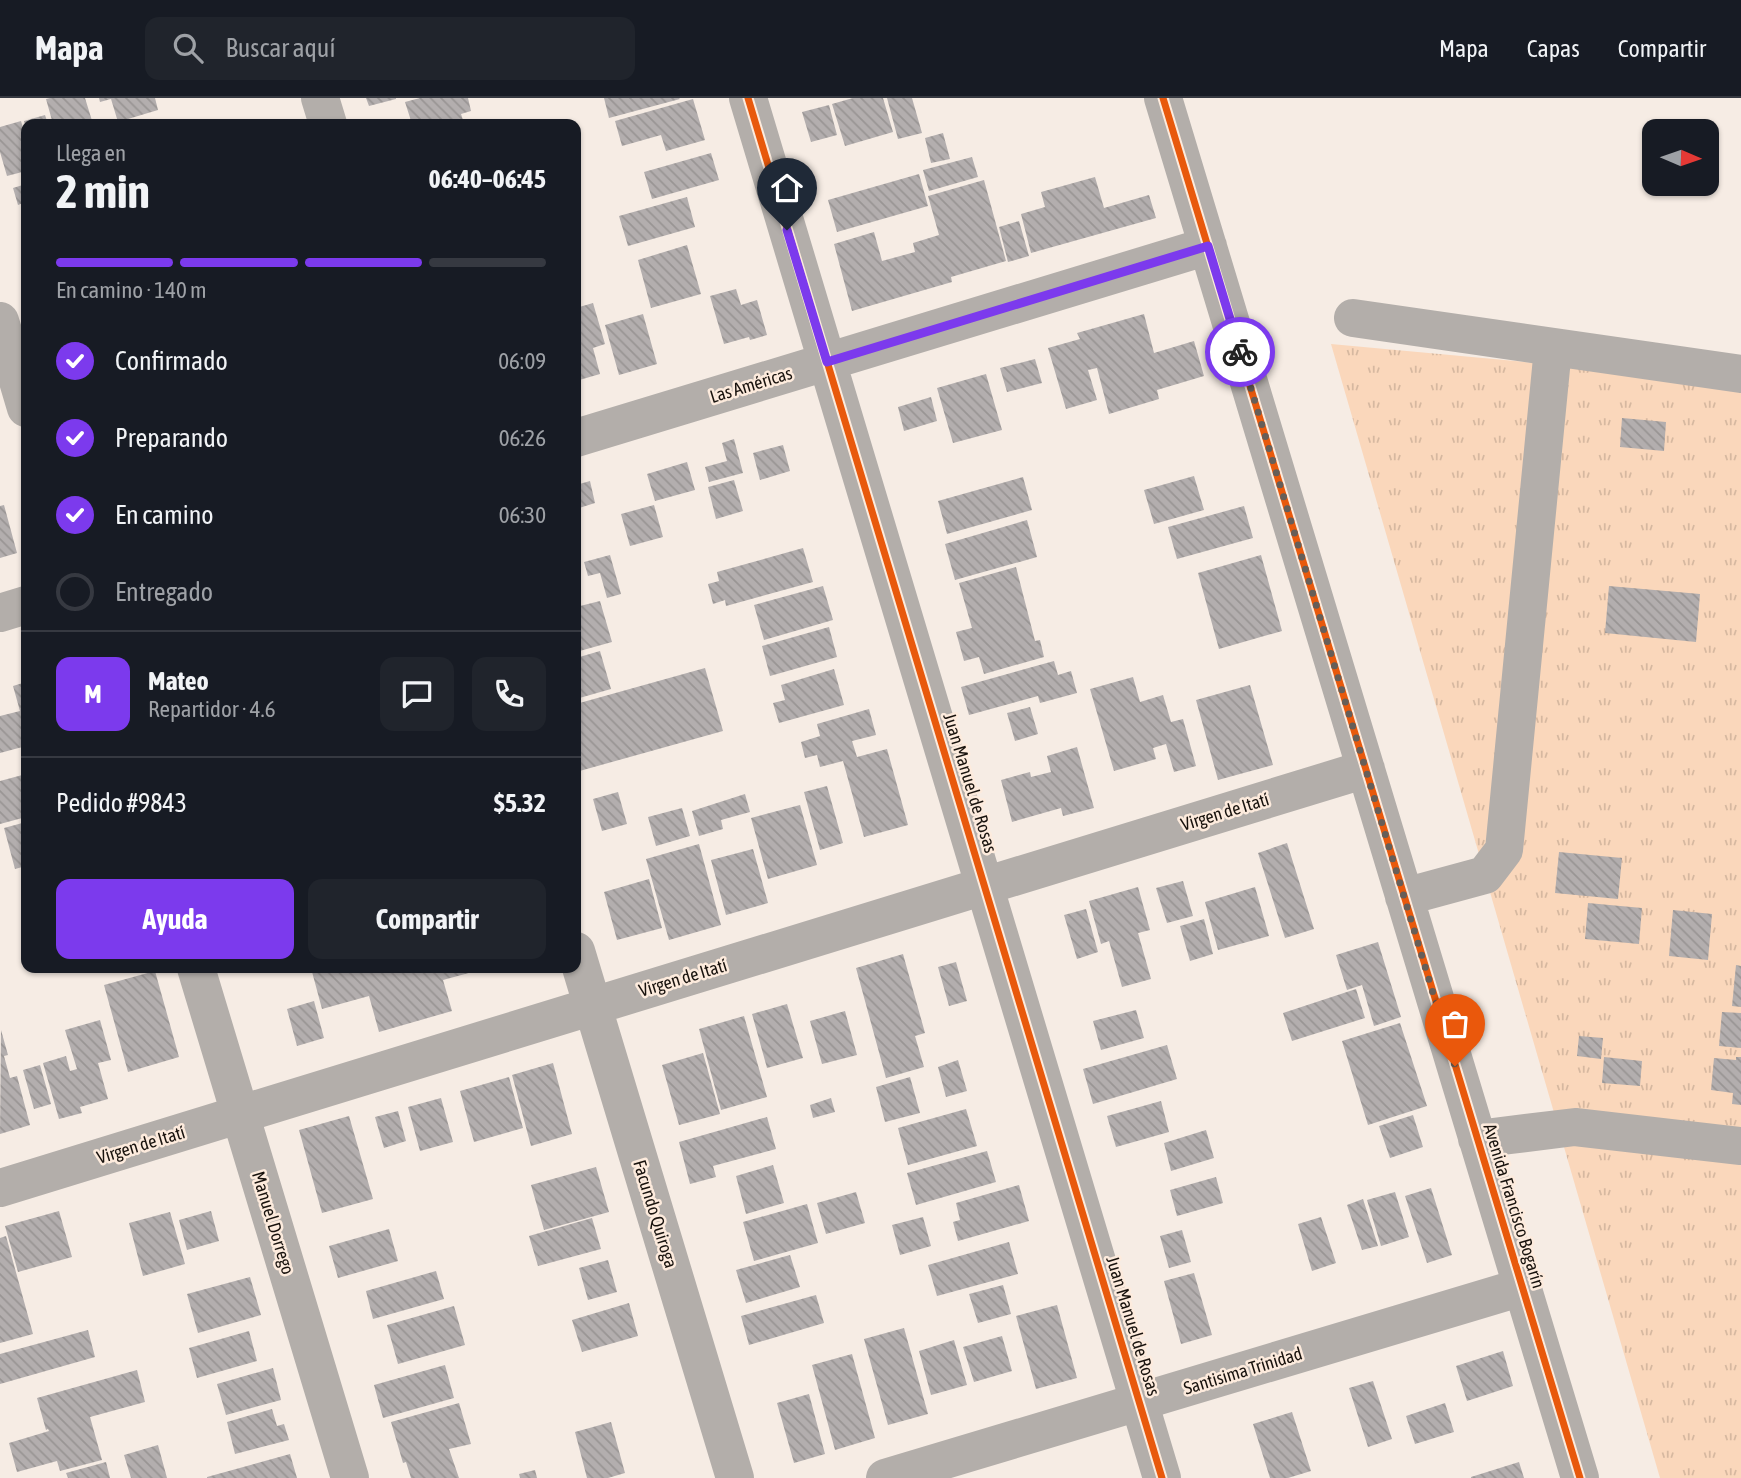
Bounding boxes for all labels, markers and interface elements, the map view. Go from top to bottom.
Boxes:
search box [145,17,635,80]
text: Mapa [35,29,103,67]
icon: search [169,29,207,67]
text: Buscar aquí [225,33,335,63]
text: Mapa [1439,35,1489,62]
text: Capas [1527,35,1580,62]
text: Compartir [1618,35,1706,62]
north arrow [1642,119,1718,196]
map controls [1642,119,1719,196]
text: Llega en [56,140,126,166]
pin [757,158,817,230]
text: 06:40–06:45 [429,164,546,194]
text: 2 min [56,165,150,218]
icon: home [768,169,806,207]
text: En camino · 140 m [56,277,207,303]
courier [1205,317,1275,387]
icon: bike [1221,333,1259,371]
icon: check [56,342,94,380]
text: Confirmado [115,346,228,376]
text: 06:09 [498,348,546,374]
street label: Las Américas [707,362,795,407]
icon: check [56,419,94,457]
text: Preparando [115,423,228,453]
text: 06:26 [499,425,546,451]
icon: check [56,496,94,534]
text: En camino [115,500,214,530]
text: 06:30 [499,502,546,528]
text: Entregado [115,577,213,607]
button: chat [380,657,454,731]
button: phone [472,657,546,731]
text: Mateo [148,666,209,696]
text: M [84,679,102,709]
text: Repartidor · 4.6 [148,696,275,722]
street label: Juan Manuel de Rosas [939,710,1002,855]
text: Pedido #9843 [56,788,187,818]
text: $5.32 [494,788,546,818]
street label: Virgen de Itatí [1178,788,1271,835]
button: Ayuda [56,879,294,959]
button: Compartir [308,879,546,959]
street label: Virgen de Itatí [636,954,729,1001]
pin [1425,994,1485,1066]
icon: bag [1436,1005,1474,1043]
street label: Virgen de Itatí [94,1121,187,1168]
street label: Avenida Francisco Bogarín [1479,1121,1550,1291]
street label: Facundo Quiroga [629,1157,682,1270]
street label: Manuel Dorrego [248,1169,299,1277]
street label: Juan Manuel de Rosas [1102,1253,1165,1398]
street label: Santisima Trinidad [1181,1343,1305,1399]

